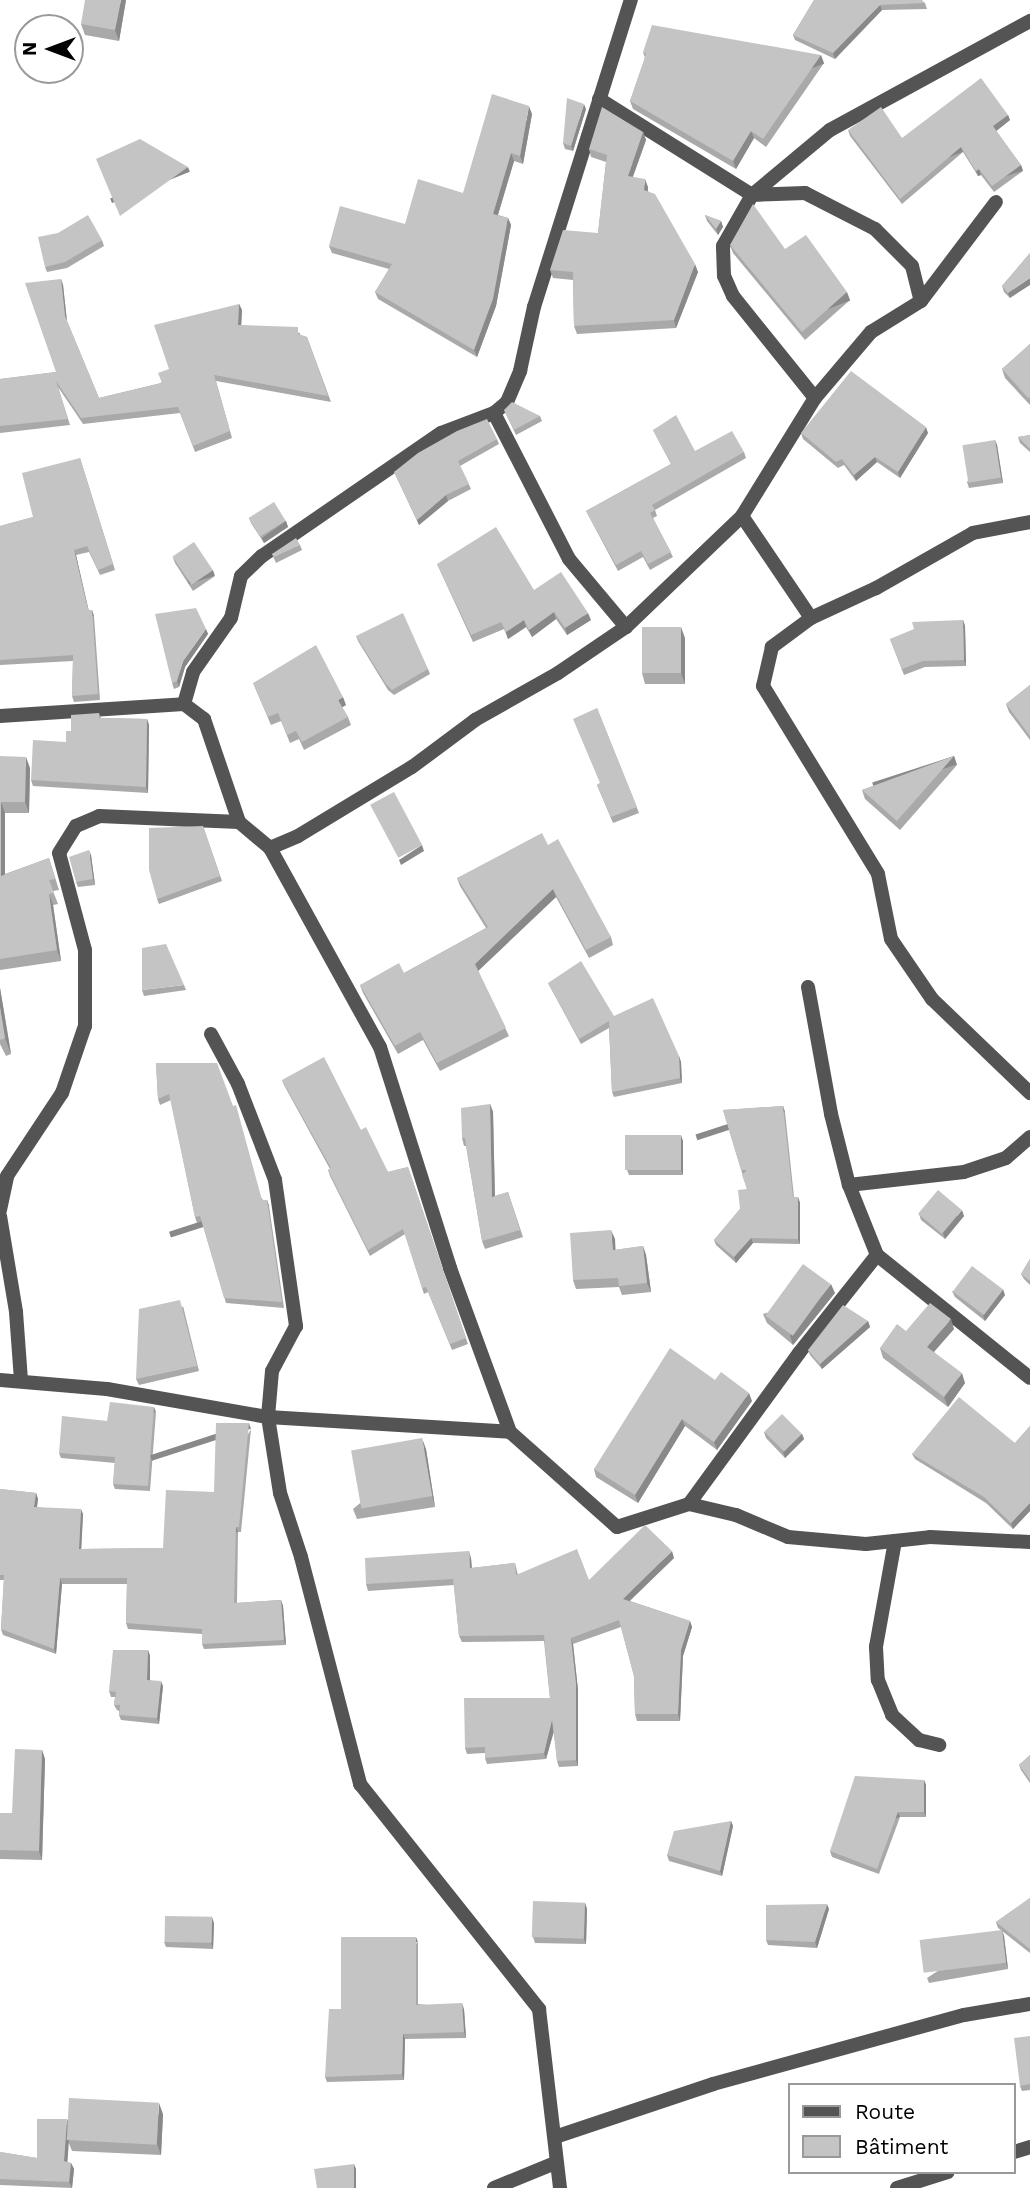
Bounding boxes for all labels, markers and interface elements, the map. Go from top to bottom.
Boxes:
north arrow [14,14,84,84]
text: N [18,42,41,56]
legend [788,2083,1016,2174]
text: Route [855,2099,915,2124]
text: Bâtiment [855,2134,948,2159]

